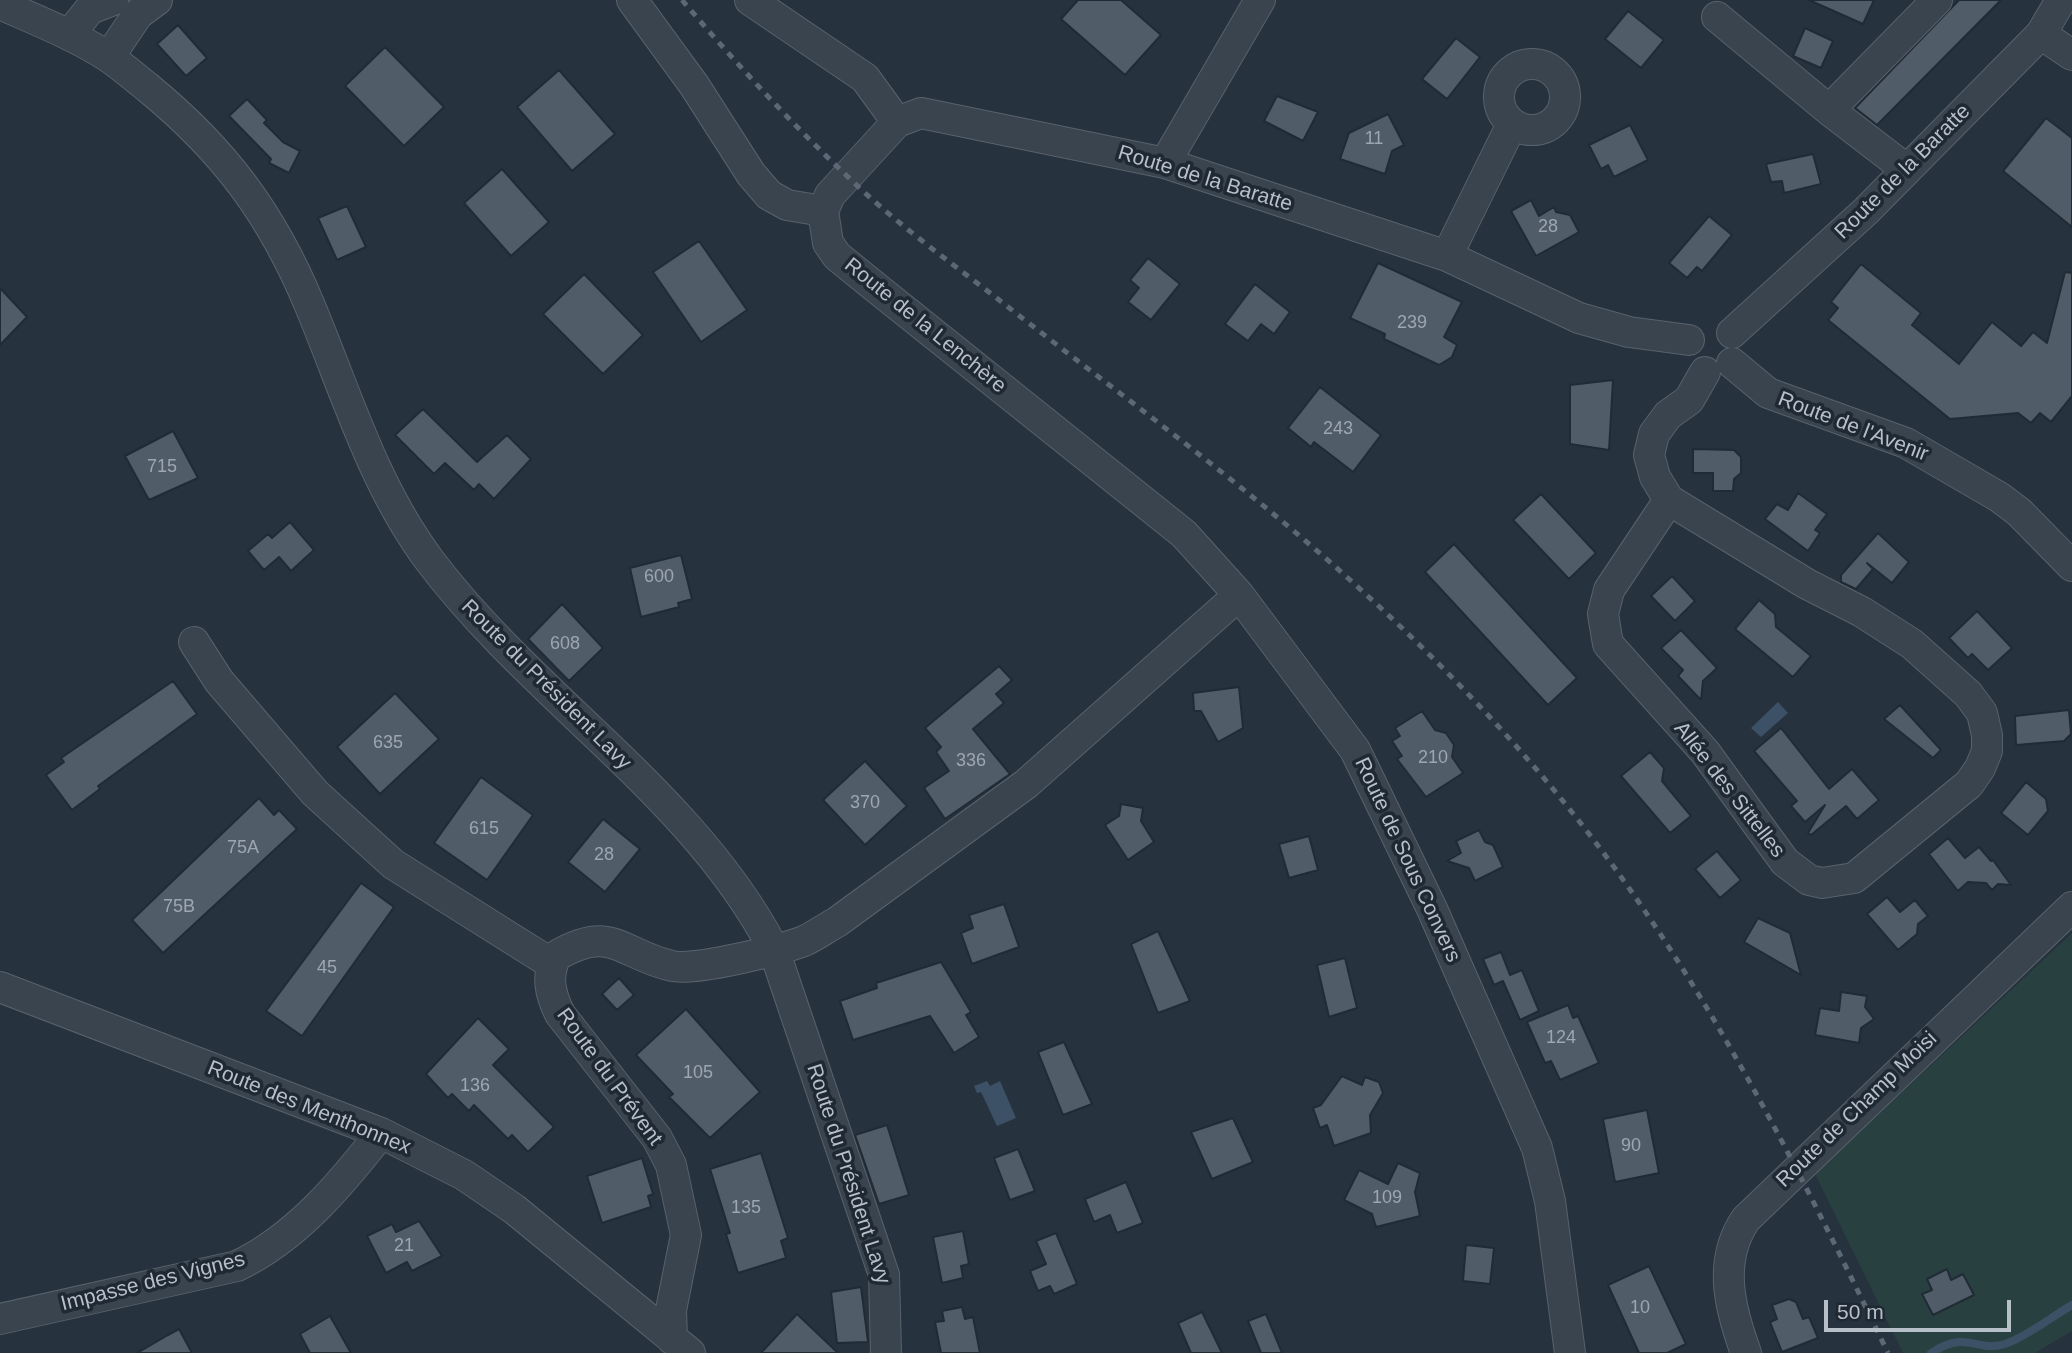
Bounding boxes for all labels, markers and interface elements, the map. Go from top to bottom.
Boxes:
street label: Route de la Baratte [1830,99,1976,245]
house number: 11 [1365,128,1383,150]
street label: Route de la Baratte [1115,140,1295,218]
house number: 28 [1538,216,1558,238]
street label: Route de la Lenchère [839,253,1011,399]
house number: 239 [1397,312,1427,334]
street label: Route de l'Avenir [1774,387,1932,467]
house number: 243 [1323,418,1353,440]
house number: 715 [147,456,177,478]
house number: 600 [644,566,674,588]
street label: Route du Président Lavy [456,595,636,775]
house number: 608 [550,633,580,655]
street label: Allée des Sittelles [1668,717,1790,863]
house number: 635 [373,732,403,754]
house number: 210 [1418,747,1448,769]
house number: 336 [956,750,986,772]
street label: Route de Sous Convers [1348,754,1466,966]
house number: 370 [850,792,880,814]
house number: 615 [469,818,499,840]
house number: 75A [227,837,259,859]
house number: 28 [594,844,614,866]
house number: 75B [163,896,195,918]
house number: 45 [317,957,337,979]
street label: Route du Prévent [551,1003,667,1151]
house number: 124 [1546,1027,1576,1049]
street label: Route de Champ Moisi [1771,1027,1943,1193]
street label: Route des Menthonnex [204,1056,414,1160]
street label: Route du Président Lavy [800,1061,896,1287]
house number: 105 [683,1062,713,1084]
house number: 136 [460,1075,490,1097]
house number: 90 [1621,1135,1641,1157]
house number: 109 [1372,1187,1402,1209]
house number: 135 [731,1197,761,1219]
house number: 21 [394,1235,414,1257]
street label: Impasse des Vignes [58,1247,248,1317]
scale bar [1827,1286,2014,1330]
house number: 10 [1630,1297,1650,1319]
text: 50 m [1837,1300,1884,1323]

